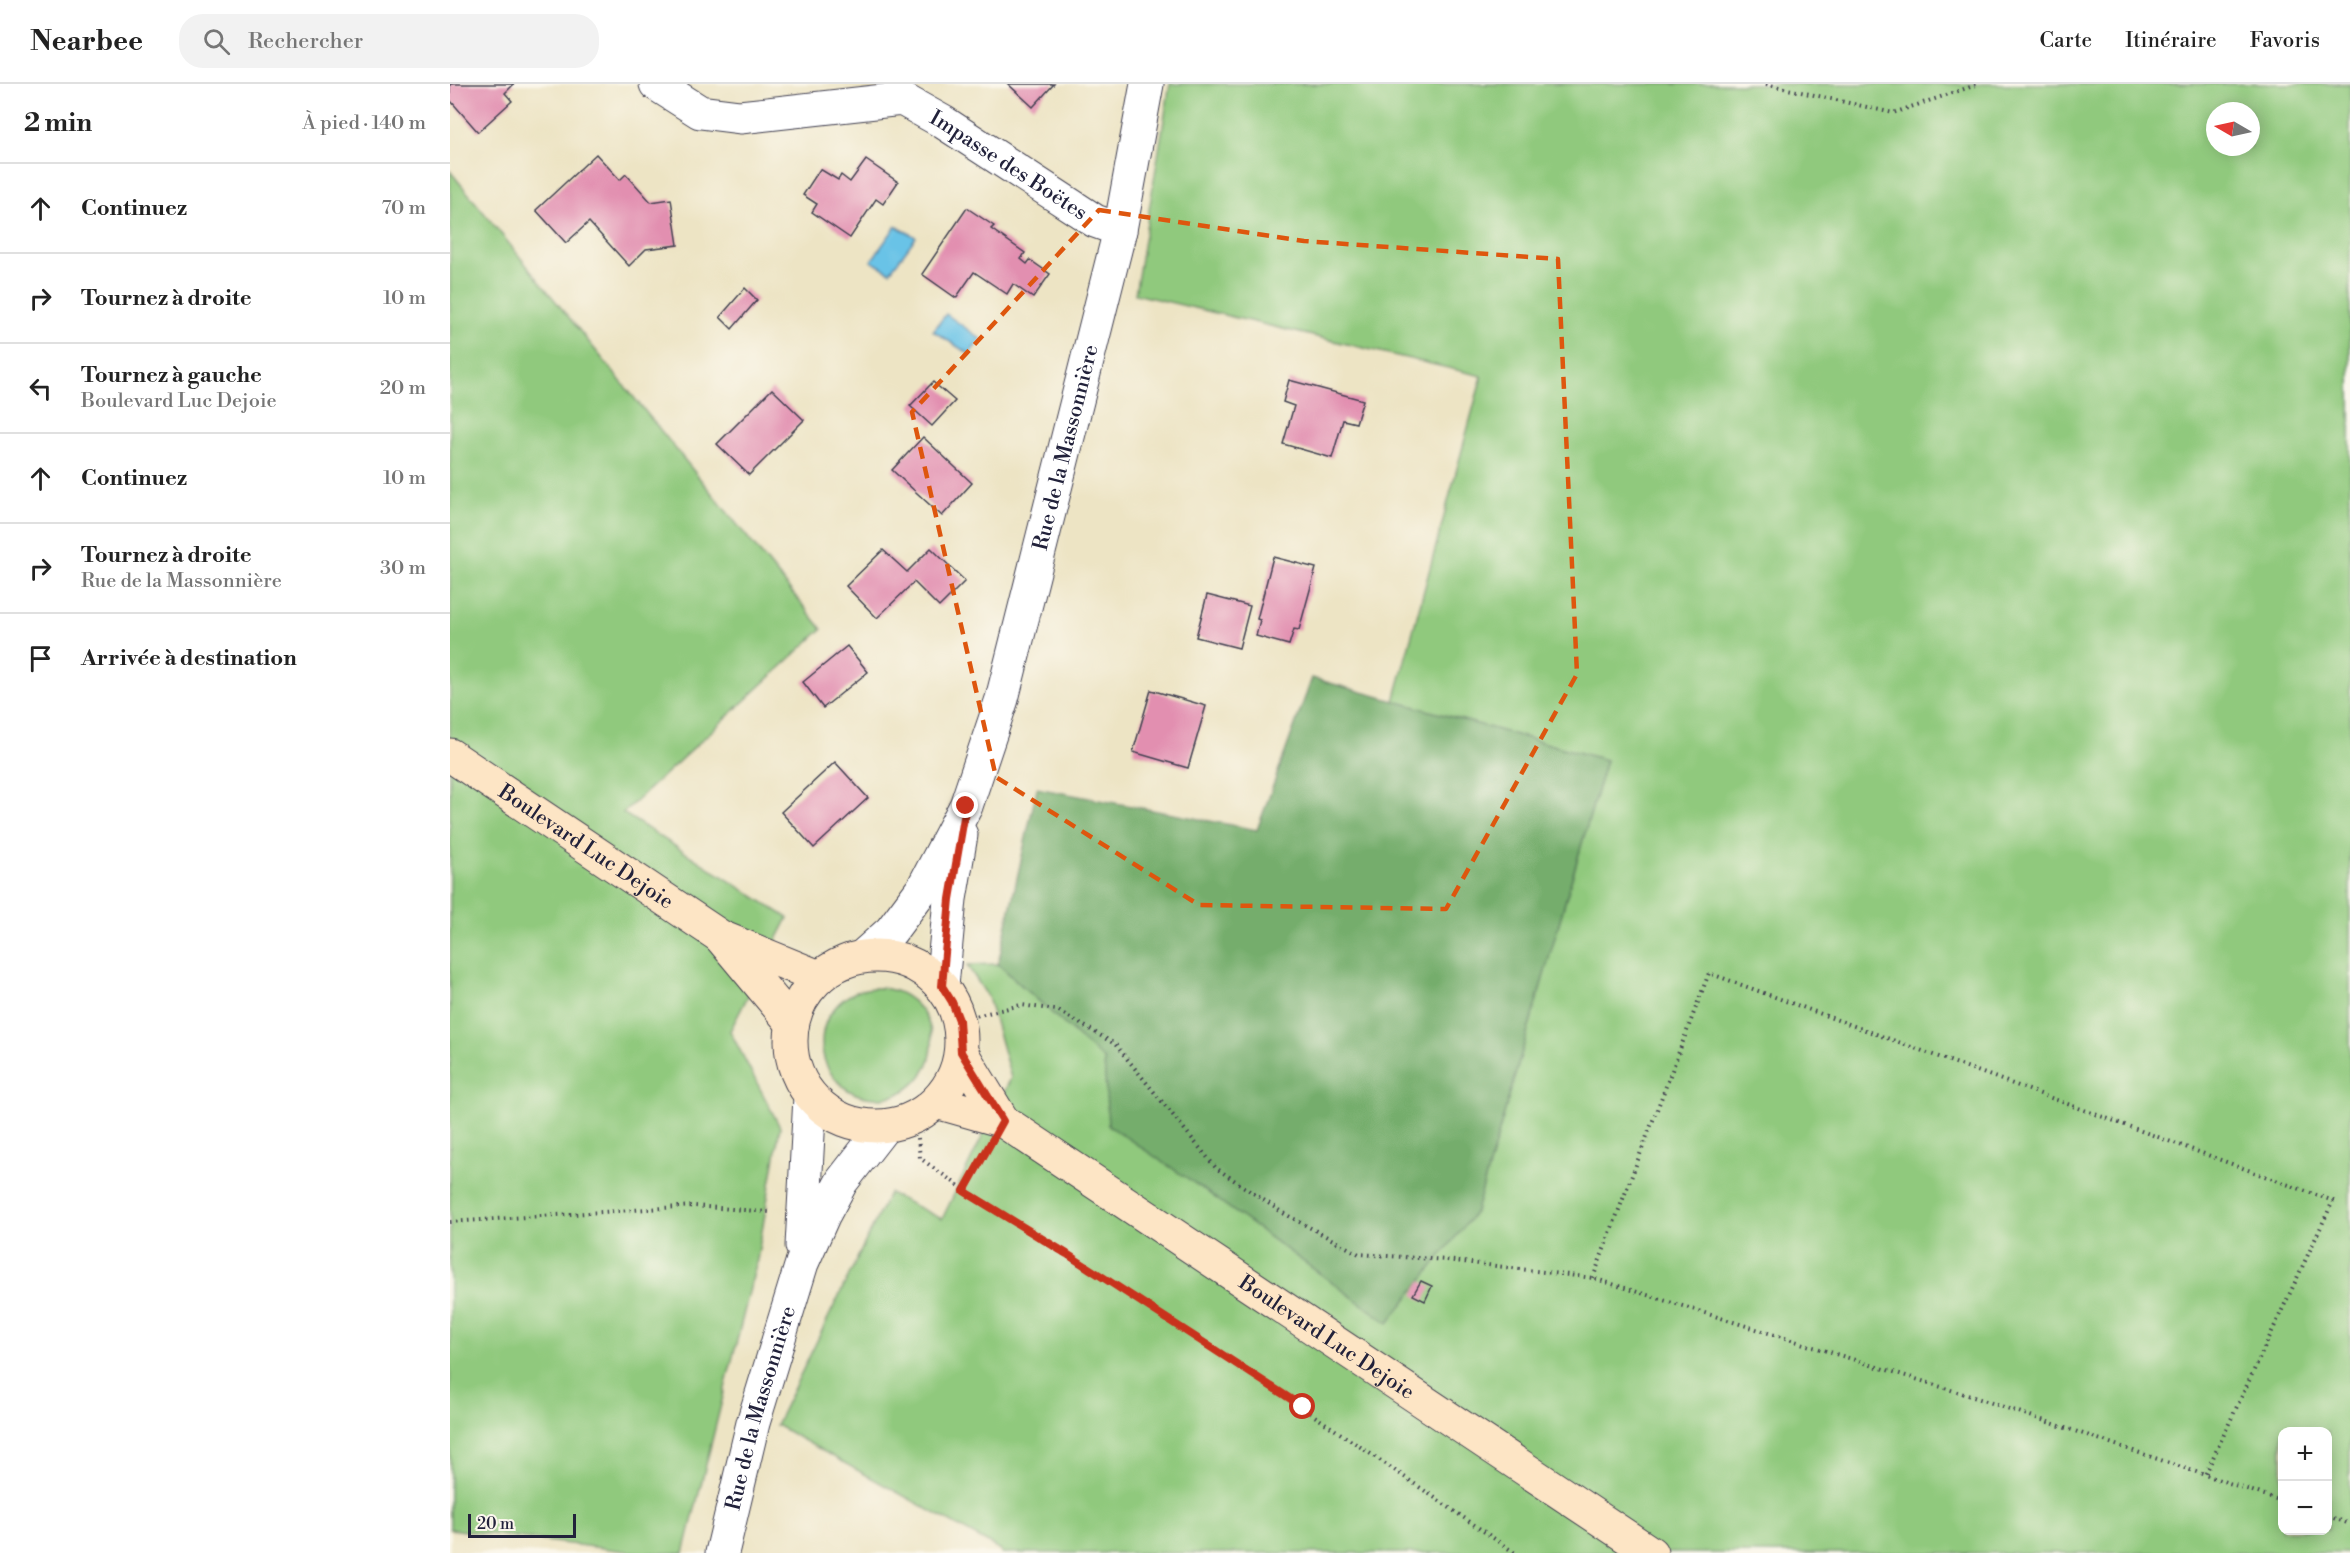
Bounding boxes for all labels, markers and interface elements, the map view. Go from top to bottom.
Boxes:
search box [179,14,599,68]
text: Nearbee [30,24,143,59]
icon: search [200,25,233,58]
text: Rechercher [248,28,363,55]
text: Carte [2040,28,2092,54]
text: Itinéraire [2125,28,2217,54]
text: Favoris [2250,28,2320,54]
north arrow [2206,102,2260,156]
street label: Impasse des Boëtes [925,105,1092,226]
text: 2 min [24,107,92,139]
text: À pied · 140 m [302,111,426,136]
icon: ahead [24,192,57,225]
text: Continuez [81,195,187,222]
text: 70 m [382,196,426,221]
icon: right [24,282,57,315]
text: Tournez à droite [81,285,252,312]
text: 10 m [383,286,426,311]
street label: Rue de la Massonnière [1028,342,1105,553]
text: Tournez à gauche [81,362,262,389]
icon: left [24,372,57,405]
text: 20 m [380,376,426,401]
text: Boulevard Luc Dejoie [81,389,277,414]
icon: ahead [24,462,57,495]
text: Continuez [81,465,187,492]
text: 10 m [383,466,426,491]
text: Tournez à droite [81,542,252,569]
icon: right [24,552,57,585]
text: 30 m [380,556,426,581]
text: Rue de la Massonnière [81,569,282,594]
icon: arrive [24,642,57,675]
text: Arrivée à destination [81,645,297,672]
street label: Boulevard Luc Dejoie [492,779,678,915]
route end [952,792,978,818]
street label: Boulevard Luc Dejoie [1233,1269,1419,1406]
street label: Rue de la Massonnière [721,1303,802,1513]
route start [1289,1393,1315,1419]
map controls [2278,1427,2332,1535]
button: + [2278,1427,2332,1481]
button: − [2278,1481,2332,1535]
scale bar [468,1511,576,1538]
text: 20 m [477,1514,514,1534]

